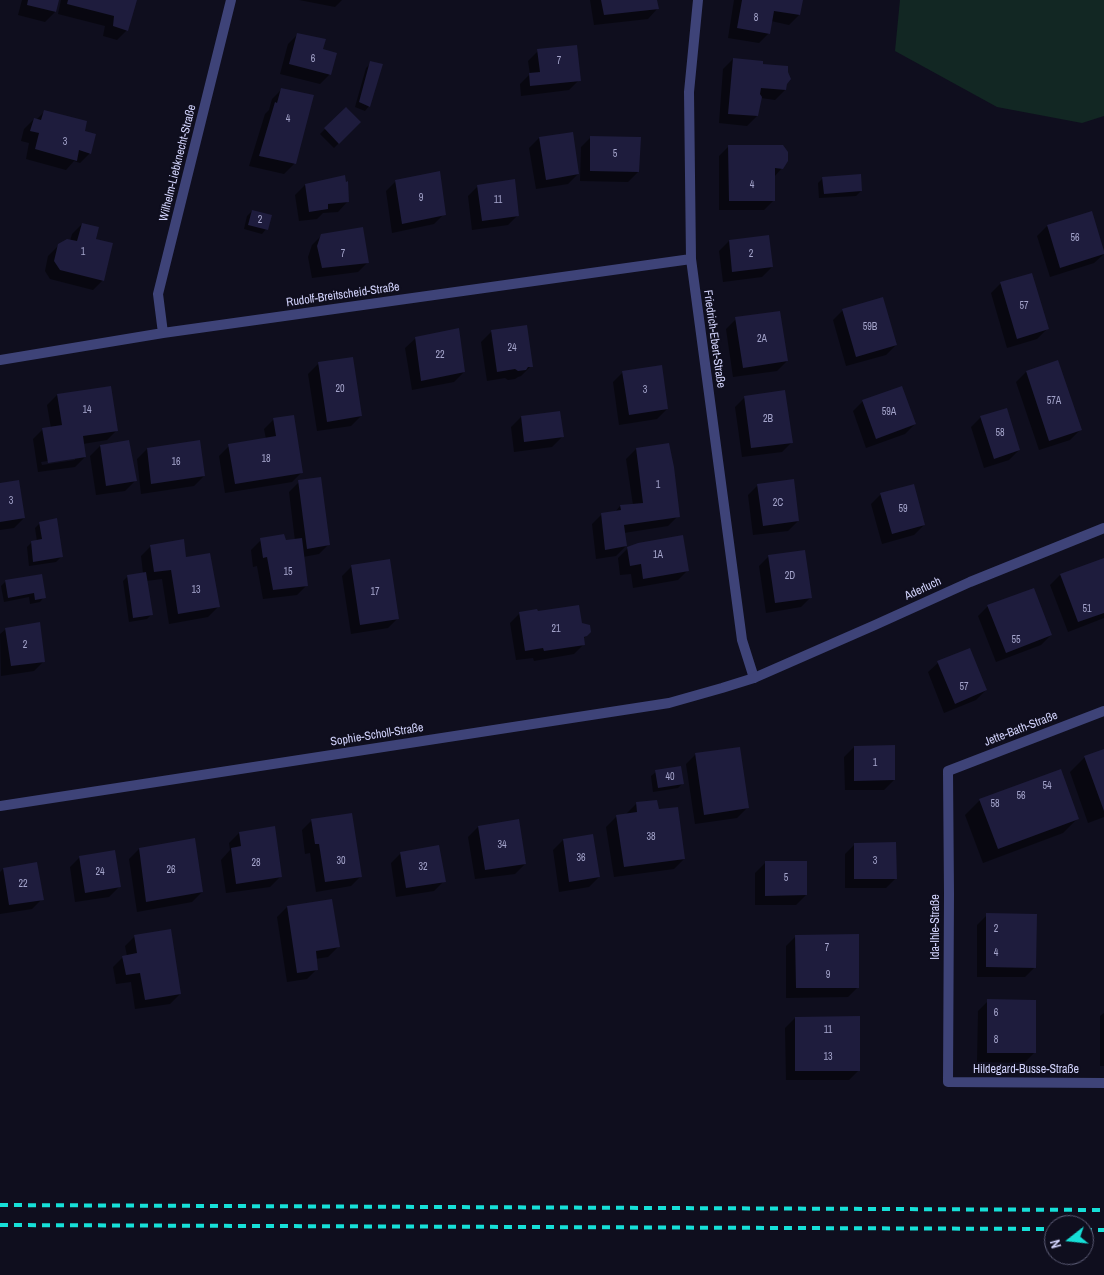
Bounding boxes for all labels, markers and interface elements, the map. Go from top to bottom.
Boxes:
house number: 8 [754,12,758,24]
house number: 6 [311,53,315,65]
house number: 7 [557,55,561,67]
street label: Wilhelm-Liebknecht-Straße [157,103,199,223]
house number: 4 [286,113,290,125]
house number: 3 [63,136,67,148]
house number: 5 [613,148,617,160]
house number: 4 [750,179,754,191]
house number: 9 [419,192,423,204]
house number: 11 [494,194,502,206]
house number: 2 [258,214,262,226]
house number: 56 [1070,232,1080,244]
house number: 1 [81,246,85,258]
house number: 7 [341,248,345,260]
house number: 2 [749,248,753,260]
street label: Rudolf-Breitscheid-Straße [285,280,401,310]
street label: Friedrich-Ebert-Straße [700,289,728,389]
house number: 57 [1019,300,1029,312]
house number: 59B [863,321,877,333]
house number: 2A [757,333,767,345]
house number: 24 [507,342,517,354]
house number: 22 [435,349,445,361]
house number: 20 [335,383,345,395]
house number: 3 [643,384,647,396]
house number: 57A [1047,395,1061,407]
house number: 14 [82,404,92,416]
house number: 59A [882,406,896,418]
house number: 2B [763,413,773,425]
house number: 58 [995,427,1005,439]
house number: 18 [261,453,271,465]
house number: 16 [171,456,181,468]
house number: 1 [656,479,660,491]
house number: 3 [9,495,13,507]
house number: 2C [773,497,783,509]
house number: 59 [898,503,908,515]
house number: 1A [653,549,663,561]
house number: 15 [283,566,293,578]
house number: 2D [785,570,795,582]
street label: Aderluch [902,574,944,604]
house number: 13 [191,584,201,596]
house number: 17 [370,586,380,598]
house number: 51 [1082,603,1092,615]
house number: 21 [551,623,561,635]
house number: 55 [1011,634,1021,646]
house number: 2 [23,639,27,651]
house number: 57 [959,681,969,693]
street label: Jette-Bath-Straße [982,708,1060,750]
street label: Sophie-Scholl-Straße [329,721,425,749]
house number: 1 [873,757,877,769]
house number: 40 [665,771,675,783]
house number: 54 [1042,780,1052,792]
house number: 56 [1016,790,1026,802]
house number: 58 [990,798,1000,810]
house number: 38 [646,831,656,843]
house number: 34 [497,839,507,851]
house number: 36 [576,852,586,864]
house number: 30 [336,855,346,867]
house number: 3 [873,855,877,867]
house number: 28 [251,857,261,869]
house number: 32 [418,861,428,873]
house number: 26 [166,864,176,876]
house number: 24 [95,866,105,878]
house number: 5 [784,872,788,884]
house number: 22 [18,878,28,890]
street label: Ida-Ihle-Straße [929,894,943,960]
house number: 2 [994,923,998,935]
house number: 7 [825,942,829,954]
house number: 4 [994,947,998,959]
house number: 9 [826,969,830,981]
house number: 6 [994,1007,998,1019]
house number: 11 [824,1024,832,1036]
house number: 8 [994,1034,998,1046]
house number: 13 [823,1051,833,1063]
street label: Hildegard-Busse-Straße [973,1063,1079,1077]
north arrow [1044,1215,1094,1265]
text: N [1046,1237,1065,1250]

